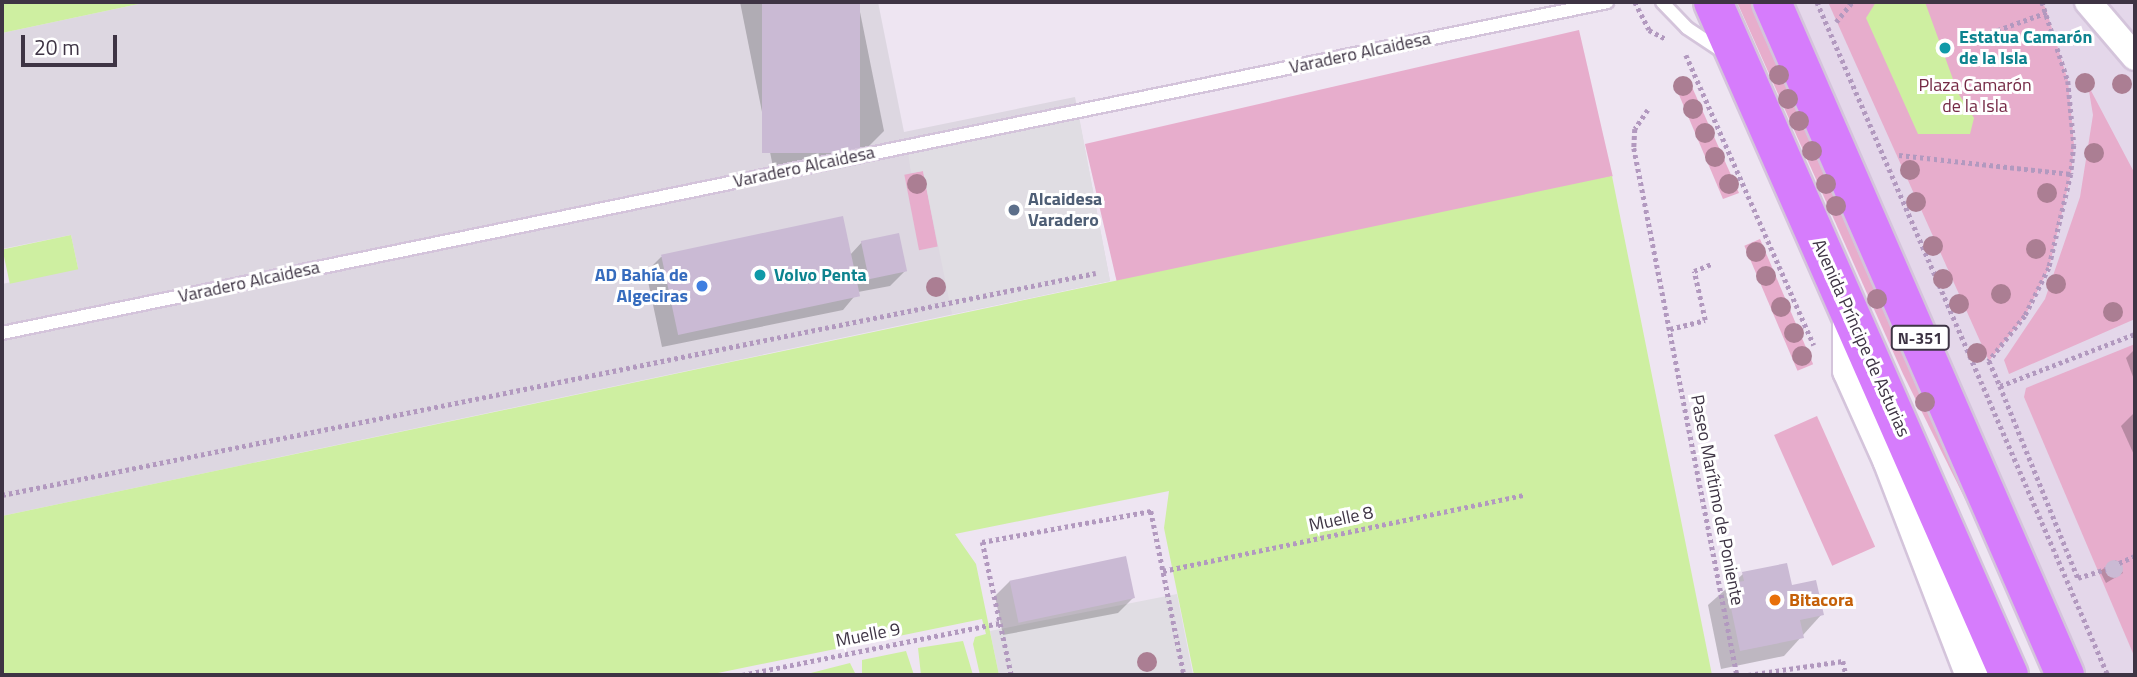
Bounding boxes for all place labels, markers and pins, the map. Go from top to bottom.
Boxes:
place label: Estatua Camarón de la Isla [1959,27,2092,70]
marker: Estatua Camarón de la Isla [1937,40,1953,56]
place label: Alcaidesa Varadero [1028,189,1102,232]
marker: Alcaidesa Varadero [1006,202,1022,218]
place label: Volvo Penta [774,264,867,286]
place label: AD Bahía de Algeciras [595,265,688,308]
marker: Volvo Penta [752,267,768,283]
marker: AD Bahía de Algeciras [694,278,710,294]
place label: Bitacora [1789,589,1854,611]
marker: Bitacora [1767,592,1783,608]

